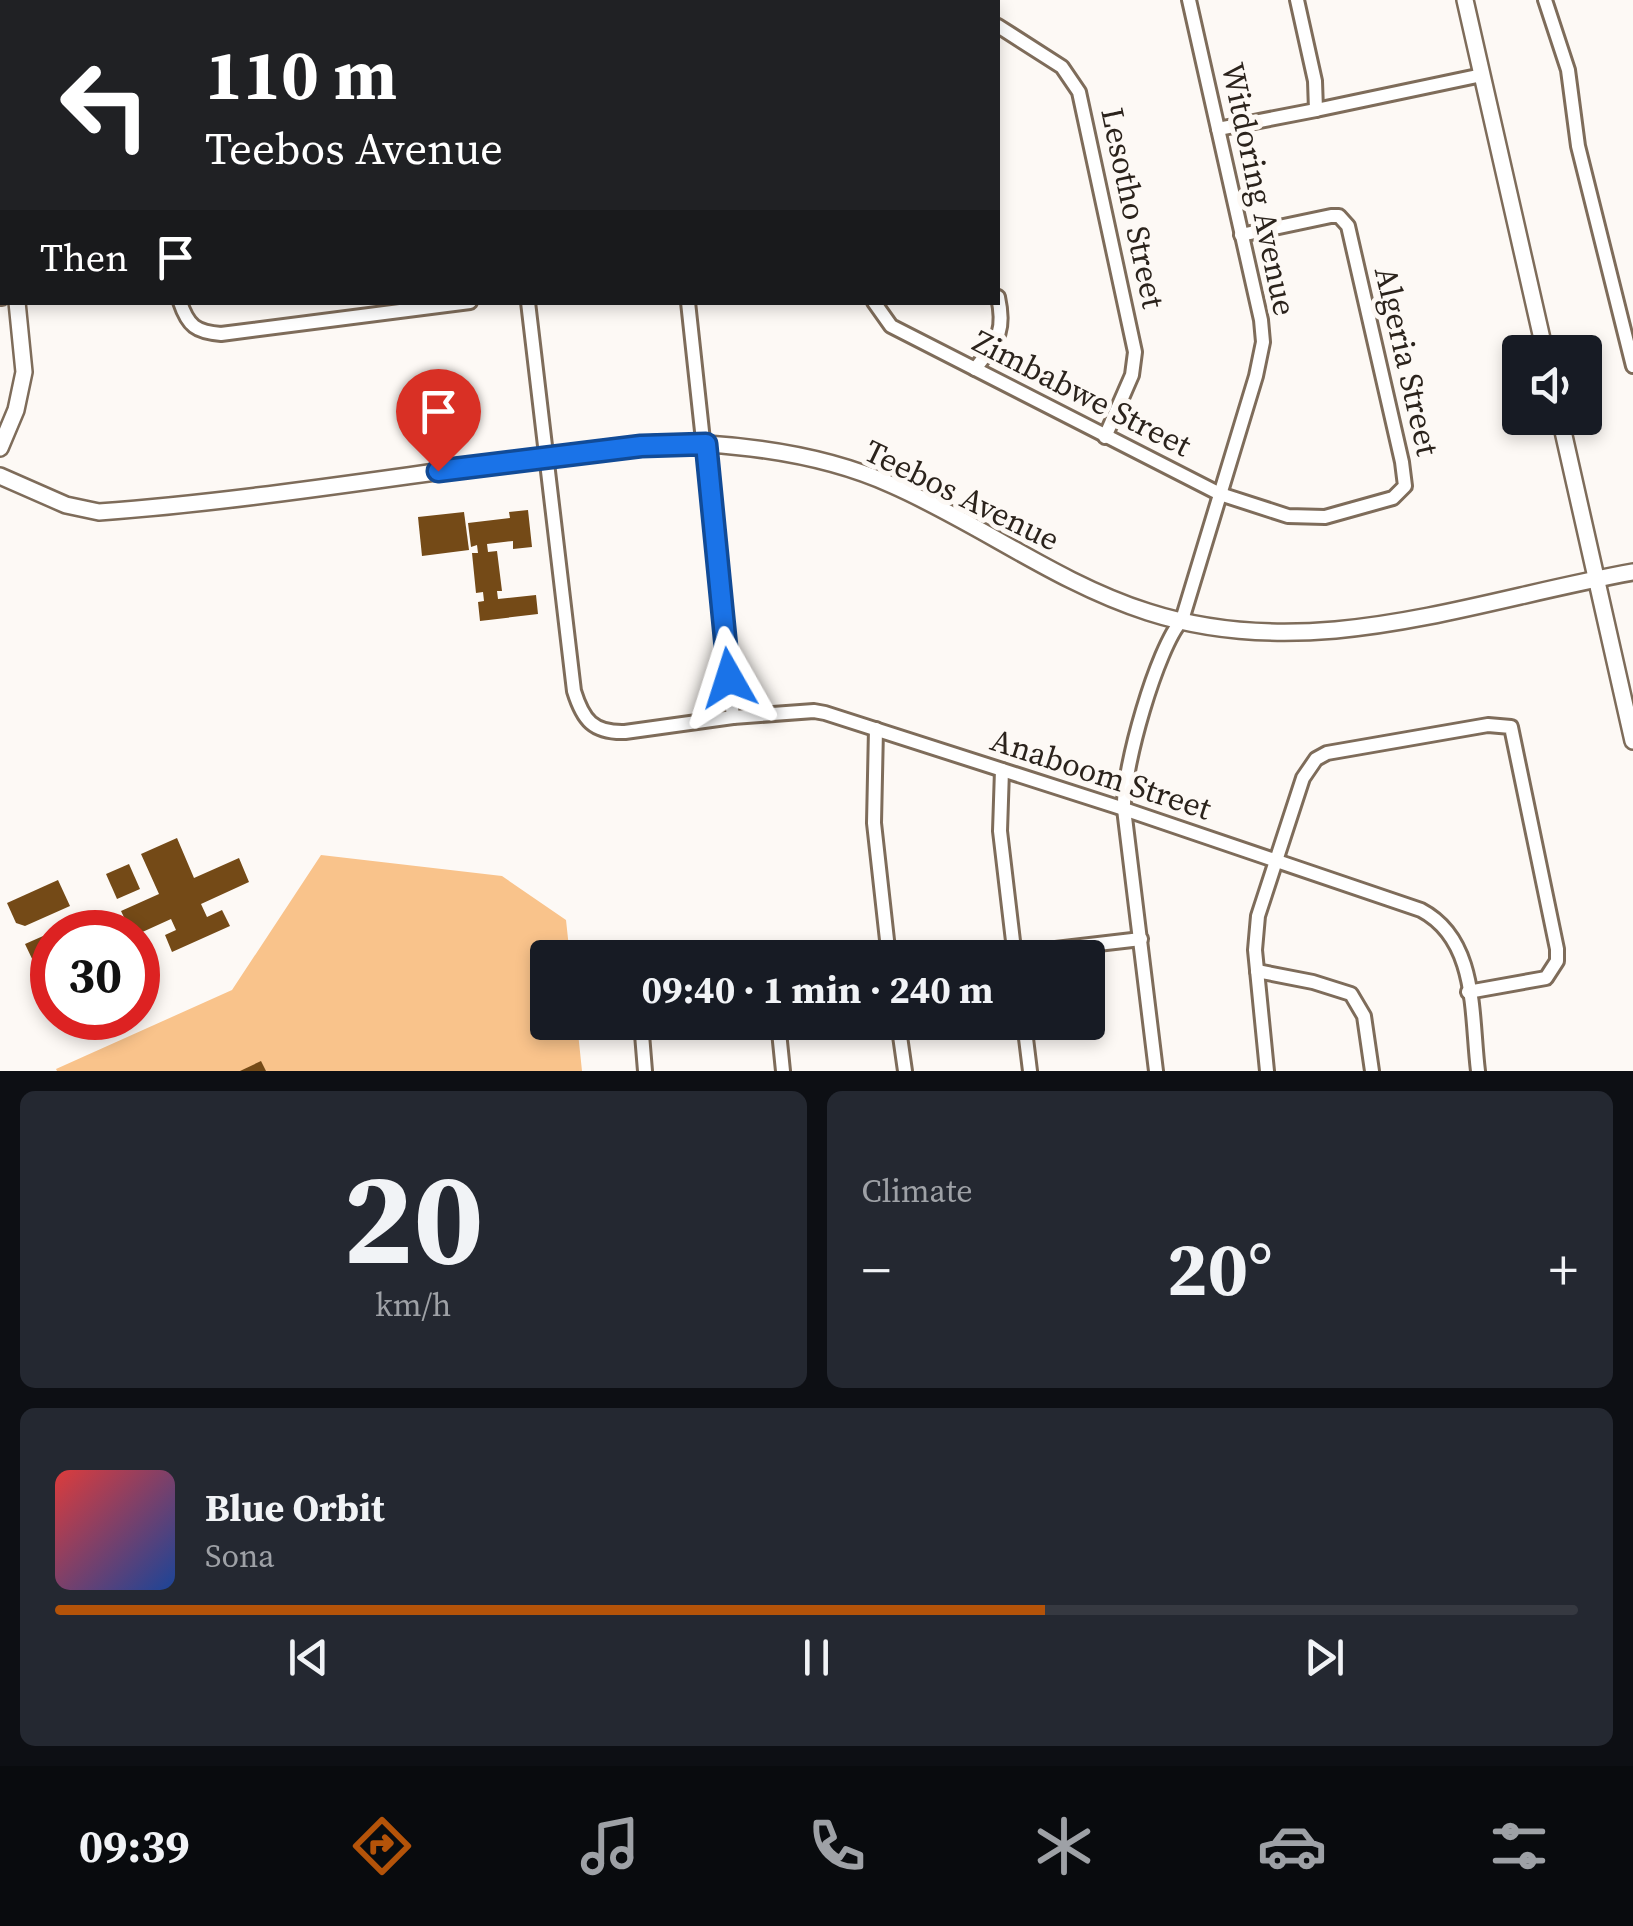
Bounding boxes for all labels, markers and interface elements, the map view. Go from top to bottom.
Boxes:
text: 110 m [205,26,397,122]
icon: left [40,40,170,170]
street label: Witdoring Avenue [1211,59,1307,319]
street label: Lesotho Street [1090,104,1176,313]
text: Teebos Avenue [205,117,503,179]
icon: arrive [148,230,203,285]
text: Then [40,232,128,284]
street label: Algeria Street [1364,262,1450,460]
street label: Zimbabwe Street [965,319,1199,467]
map controls [1502,335,1602,435]
button: sound [1502,335,1602,435]
pin [396,369,481,472]
icon: arrive [411,384,466,439]
street label: Teebos Avenue [857,429,1067,561]
position arrow [677,626,781,730]
street label: Anaboom Street [985,718,1218,831]
speed limit sign: 30 [30,910,160,1040]
text: 09:40 · 1 min · 240 m [641,964,994,1016]
text: 20 [343,1128,484,1307]
text: Climate [862,1169,973,1213]
text: 20° [1167,1217,1273,1320]
text: − [862,1232,891,1307]
text: + [1549,1232,1578,1307]
text: km/h [375,1283,451,1327]
text: Blue Orbit [205,1482,385,1534]
text: Sona [205,1534,275,1578]
icon: previous [281,1630,336,1685]
icon: pause [789,1630,844,1685]
icon: next [1297,1630,1352,1685]
icon: directions [347,1811,417,1881]
icon: music [575,1811,645,1881]
icon: phone [802,1811,872,1881]
icon: climate [1029,1811,1099,1881]
icon: car [1257,1811,1327,1881]
icon: filters [1484,1811,1554,1881]
text: 09:39 [79,1815,190,1877]

